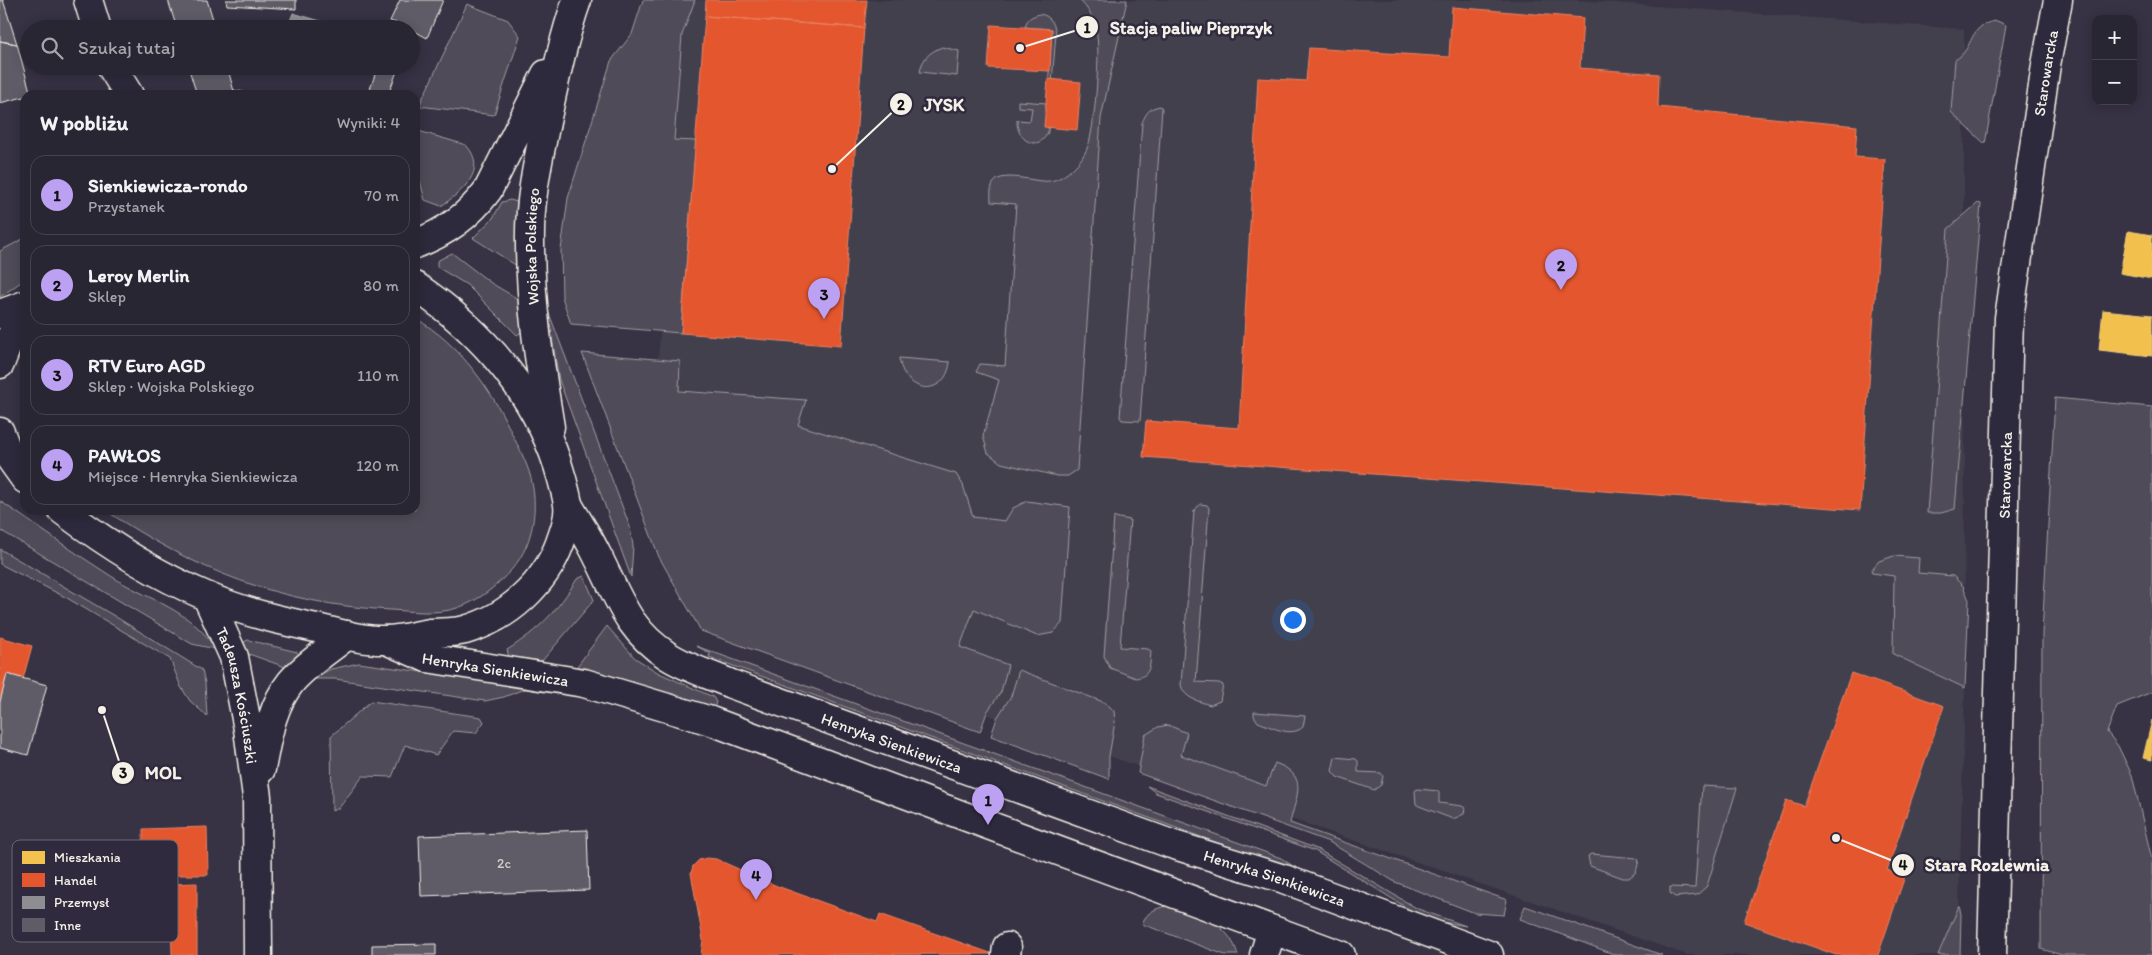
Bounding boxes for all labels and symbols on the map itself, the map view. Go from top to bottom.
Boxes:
callout: Stacja paliw Pieprzyk [1074,11,1282,44]
text: Stacja paliw Pieprzyk [1110,17,1273,39]
text: 1 [1084,19,1091,37]
street label: Starowarcka [2029,28,2062,117]
callout: JYSK [889,88,975,121]
text: JYSK [923,94,965,116]
text: 2 [897,96,905,114]
street label: Wojska Polskiego [520,186,543,306]
pin: 2 [1545,249,1577,290]
pin: 3 [808,278,840,319]
street label: Starowarcka [1994,431,2015,519]
your location [1280,607,1306,633]
street label: Tadeusza Kościuszki [212,624,262,765]
street label: Henryka Sienkiewicza [421,648,570,690]
street label: Henryka Sienkiewicza [819,708,965,777]
callout: MOL [110,756,191,789]
text: MOL [145,762,182,784]
text: 3 [119,764,127,782]
pin: 1 [972,784,1004,825]
legend [12,840,178,942]
street label: Henryka Sienkiewicza [1201,845,1348,910]
text: Mieszkania [54,849,121,866]
callout: Stara Rozlewnia [1890,849,2059,882]
text: Stara Rozlewnia [1925,854,2050,876]
house number: 2c [497,855,511,872]
text: 4 [1898,856,1908,874]
pin: 4 [740,859,772,900]
text: Handel [54,872,97,889]
text: Przemysł [54,894,109,911]
text: Inne [54,917,82,934]

